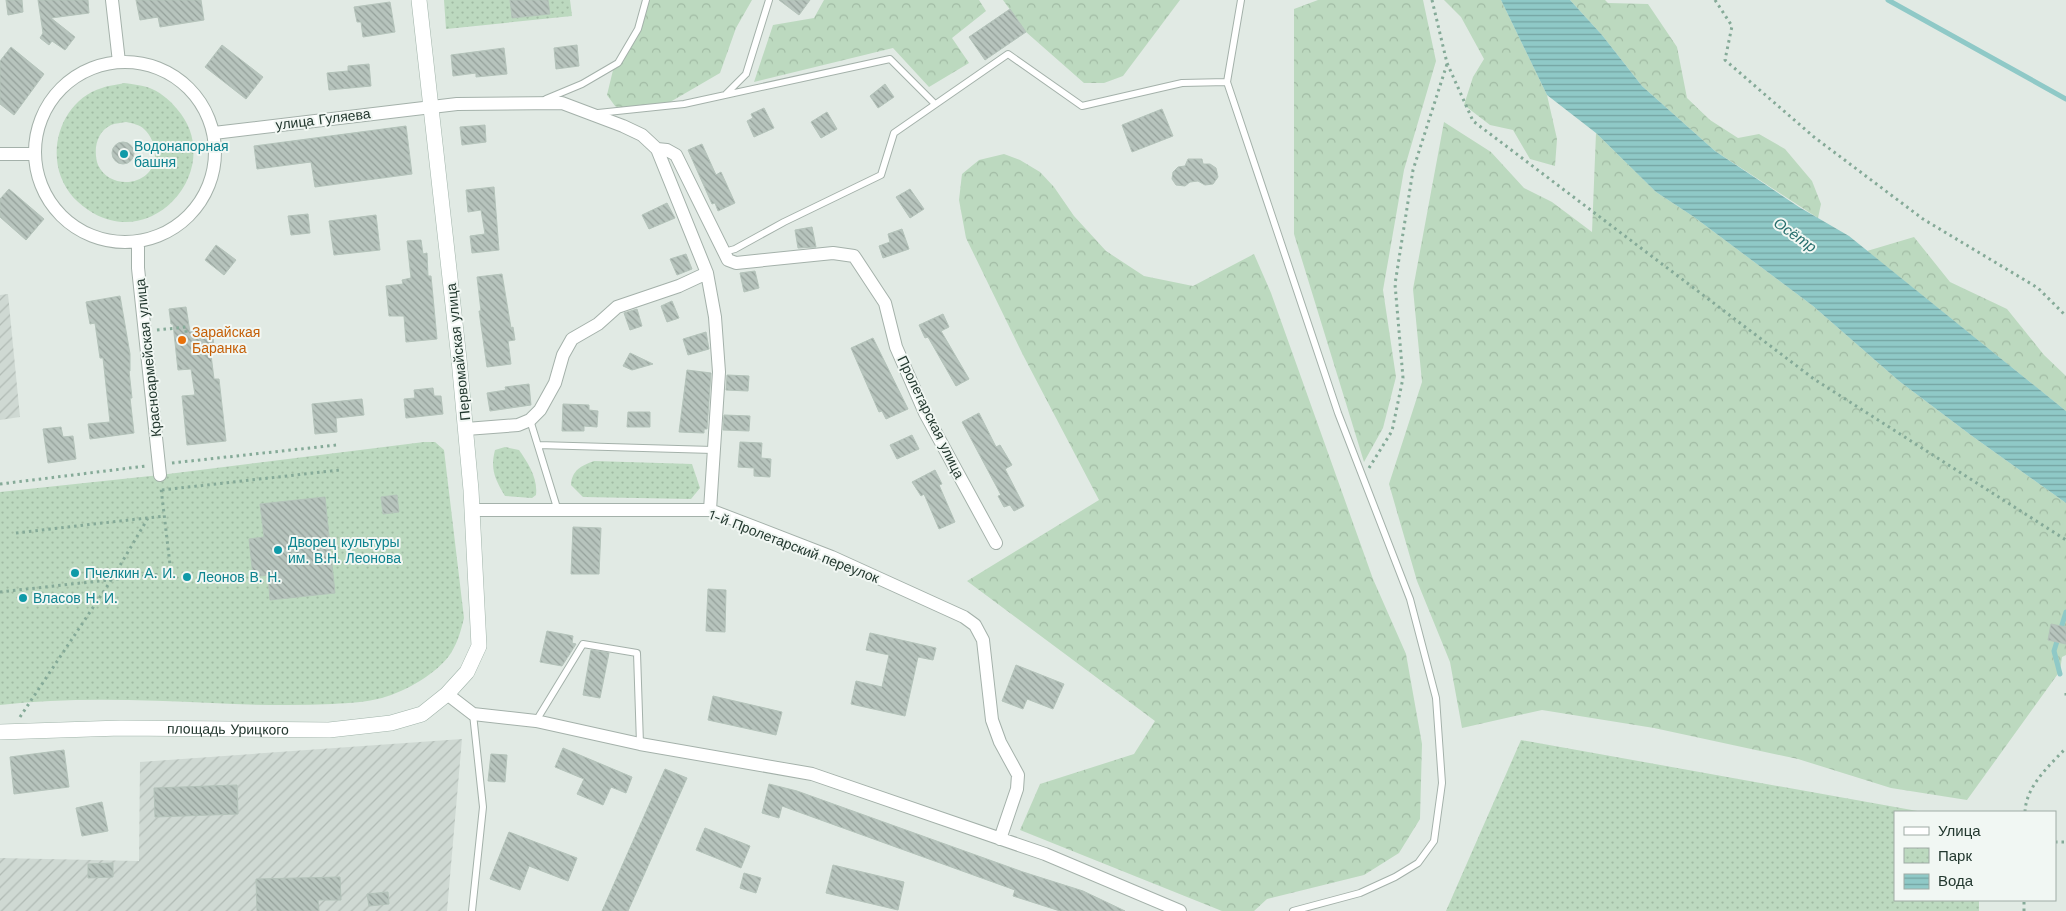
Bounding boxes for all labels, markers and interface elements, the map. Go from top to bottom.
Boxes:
street label: улица Гуляева [275,105,371,133]
place label: Водонапорная башня [134,138,229,170]
marker: Водонапорная башня [118,148,130,160]
water label: Осётр [1770,214,1820,256]
street label: Красноармейская улица [132,278,164,438]
street label: Первомайская улица [443,282,473,421]
place label: Зарайская Баранка [192,324,260,356]
marker: Зарайская Баранка [176,334,188,346]
street label: Пролетарская улица [894,353,968,481]
street label: 1-й Пролетарский переулок [707,506,882,586]
place label: Дворец культуры им. В.Н. Леонова [288,534,401,566]
marker: Дворец культуры им. В.Н. Леонова [272,544,284,556]
place label: Пчелкин А. И. [85,565,176,581]
marker: Пчелкин А. И. [69,567,81,579]
place label: Леонов В. Н. [197,569,281,585]
marker: Леонов В. Н. [181,571,193,583]
place label: Власов Н. И. [33,590,118,606]
marker: Власов Н. И. [17,592,29,604]
street label: площадь Урицкого [167,720,289,738]
legend [1894,811,2056,901]
text: Улица [1938,822,1981,840]
text: Парк [1938,847,1972,865]
text: Вода [1938,872,1974,890]

